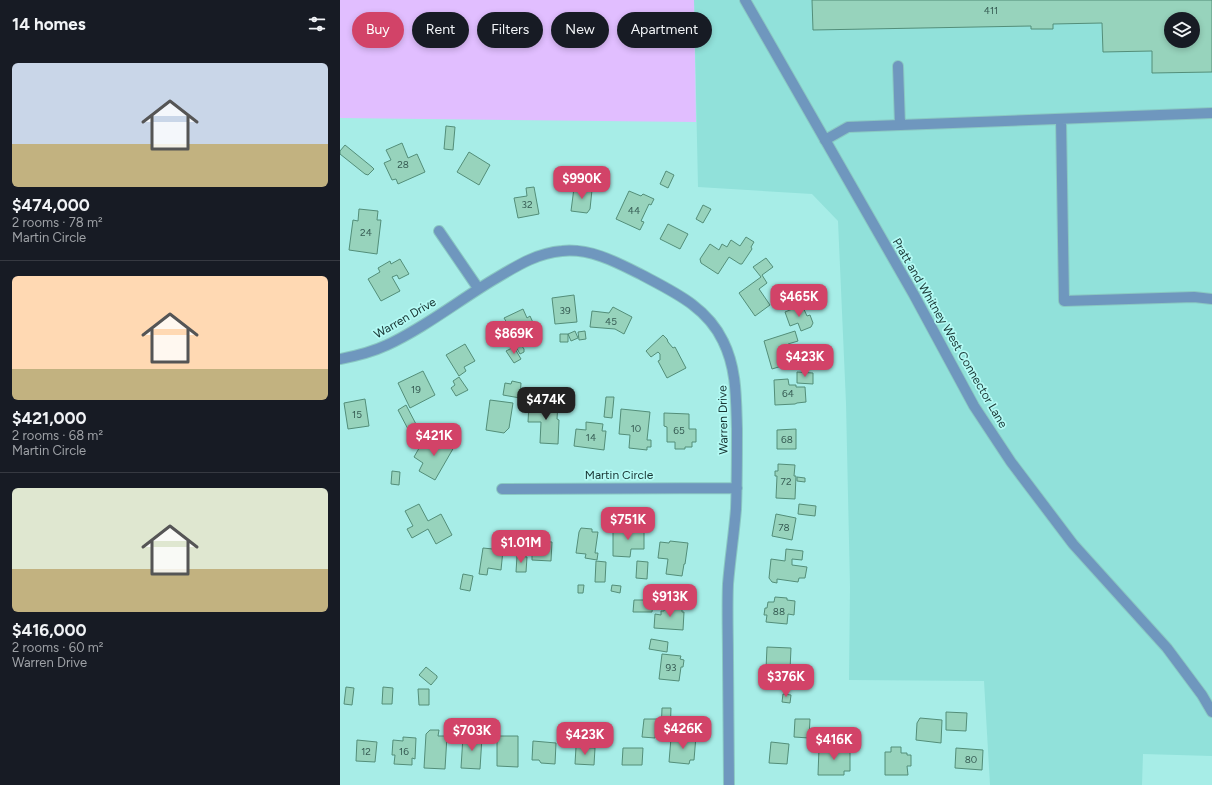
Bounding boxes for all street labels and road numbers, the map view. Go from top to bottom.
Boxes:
street label: Pratt and Whitney West Connector Lane [890,236,1010,431]
street label: Warren Drive [372,294,439,341]
street label: Warren Drive [715,385,731,455]
street label: Martin Circle [585,468,654,482]

